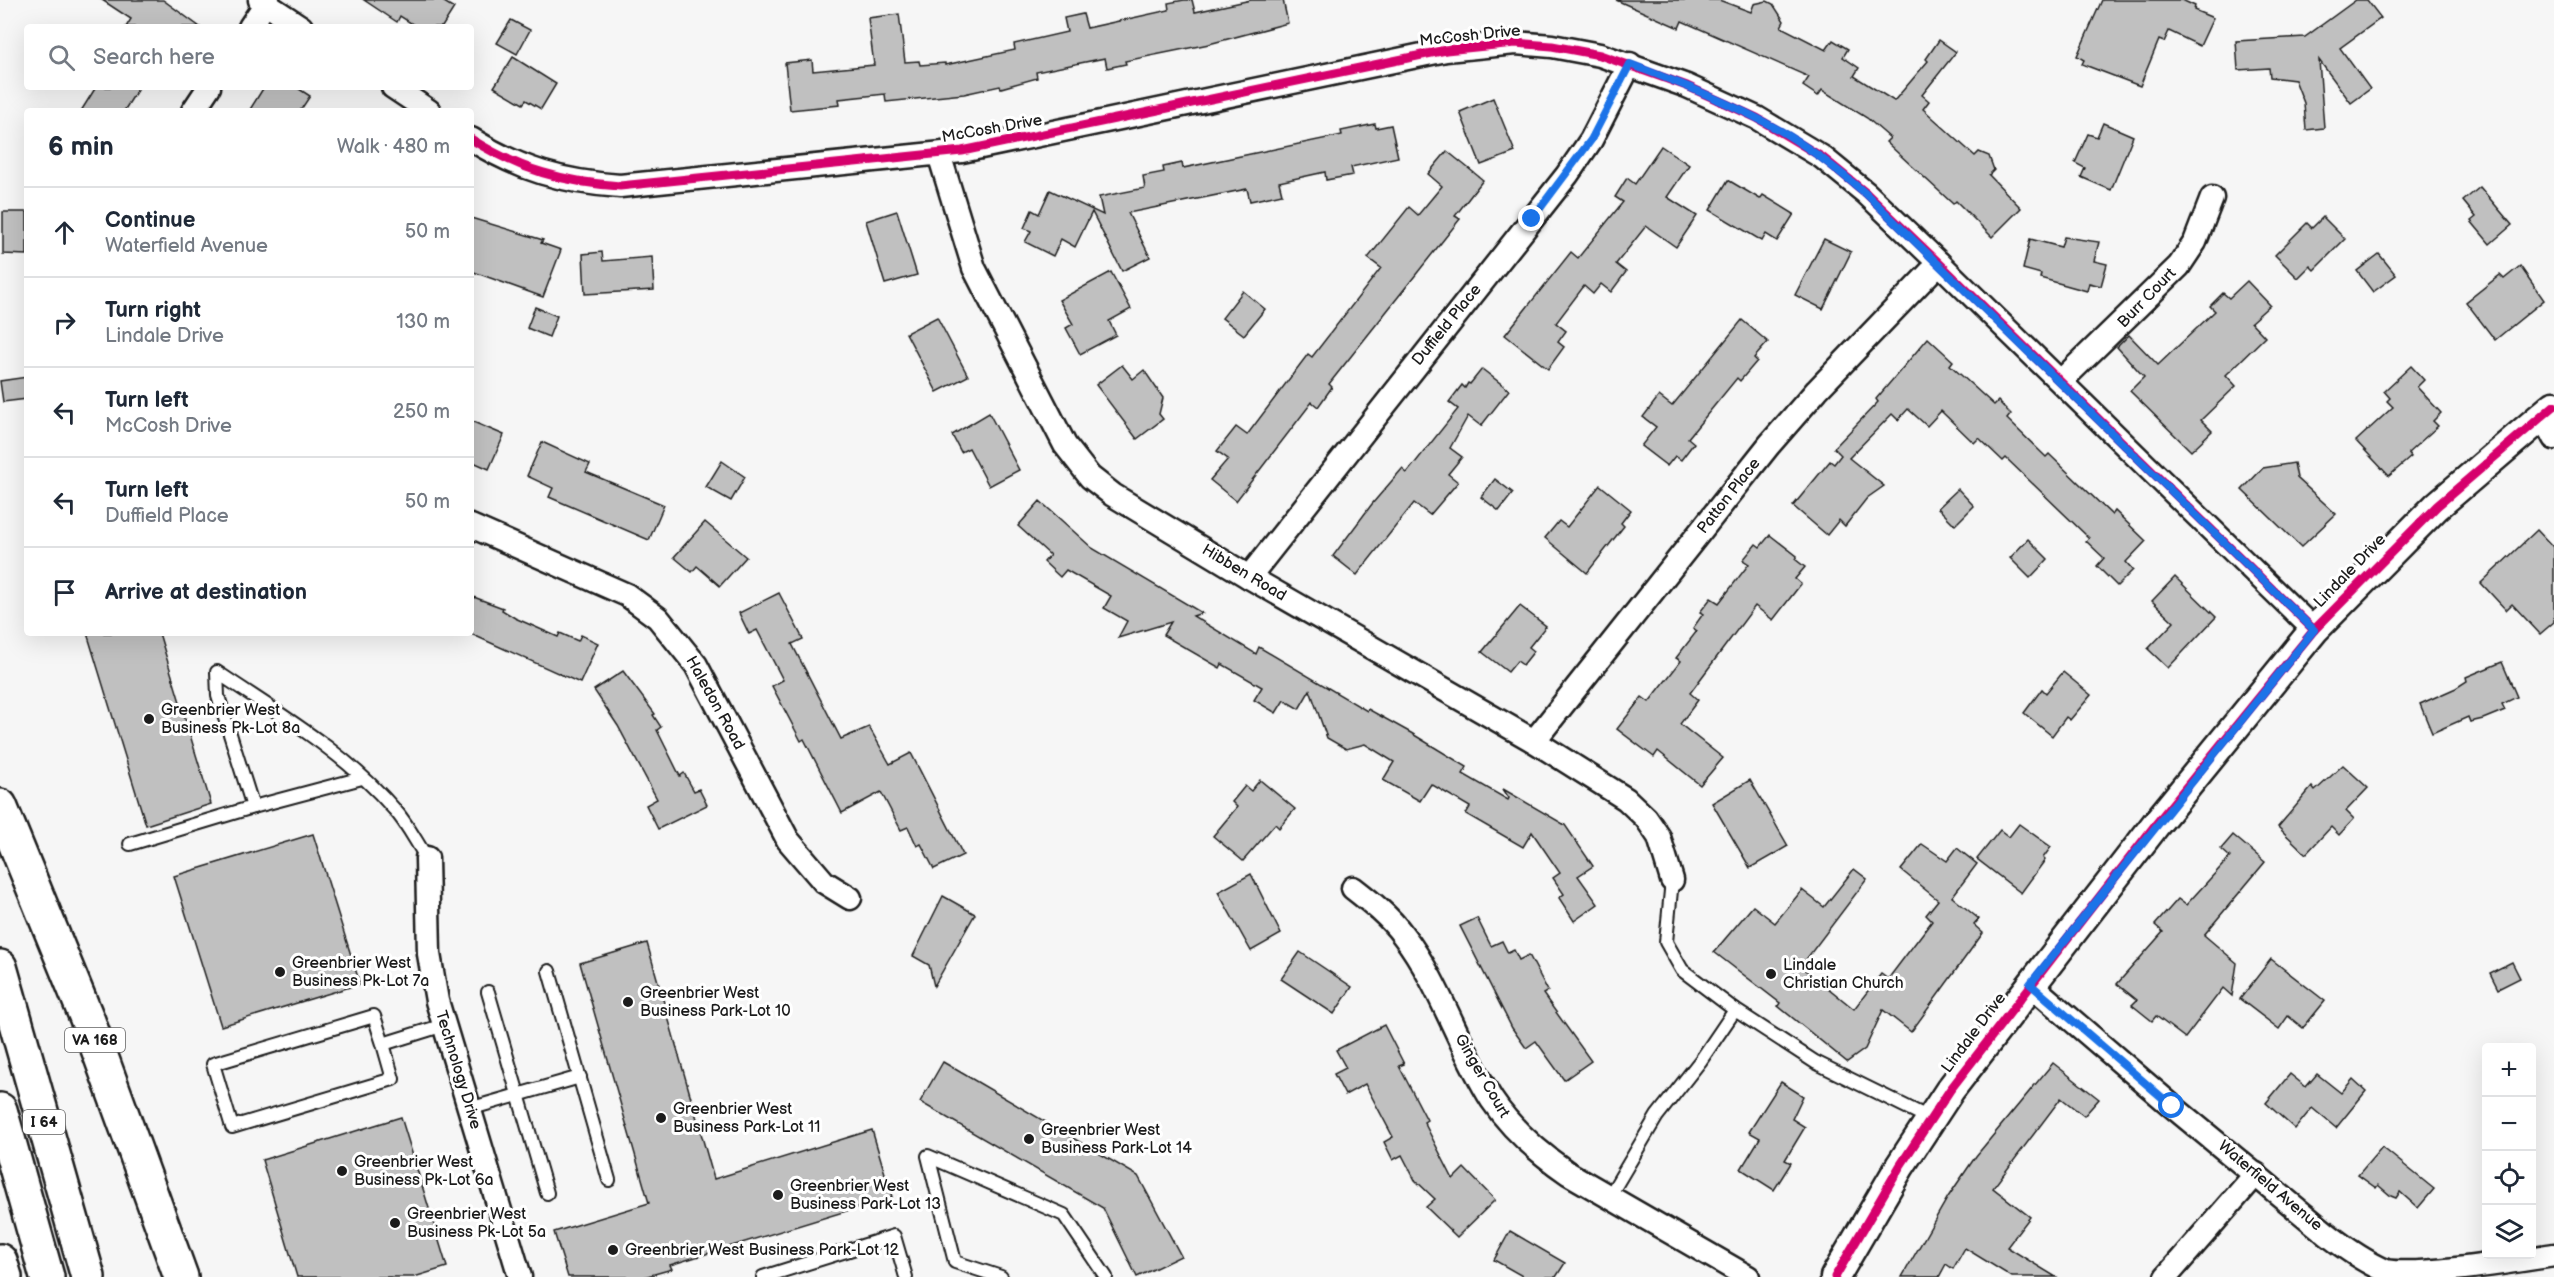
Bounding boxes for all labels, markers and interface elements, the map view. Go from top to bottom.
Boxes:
street label: McCosh Drive [1419,21,1522,51]
search box [24,24,474,90]
icon: search [45,41,78,74]
text: Search here [93,44,215,71]
street label: McCosh Drive [940,111,1044,147]
text: 6 min [48,132,114,163]
text: Walk · 480 m [337,135,450,159]
route end [1518,205,1544,231]
text: Continue [105,207,195,234]
icon: ahead [48,216,81,249]
text: 50 m [405,220,450,244]
text: Waterfield Avenue [105,234,268,258]
street label: Burr Court [2114,264,2180,332]
street label: Duffield Place [1408,280,1486,369]
text: Turn right [105,297,201,324]
icon: right [48,306,81,339]
text: 130 m [396,310,450,334]
text: Lindale Drive [105,324,224,348]
text: Turn left [105,387,189,414]
icon: left [48,396,81,429]
text: 250 m [393,400,450,424]
text: McCosh Drive [105,414,232,438]
street label: Patton Place [1694,454,1765,538]
text: Turn left [105,477,189,504]
icon: left [48,486,81,519]
text: 50 m [405,490,450,514]
text: Duffield Place [105,504,229,528]
street label: Lindale Drive [2310,530,2390,612]
street label: Hibben Road [1198,540,1290,606]
icon: arrive [48,576,81,609]
text: Arrive at destination [105,579,307,606]
street label: Haledon Road [681,653,749,753]
place label: Greenbrier West Business Pk-Lot 8a [161,701,300,738]
marker: Greenbrier West Business Pk-Lot 8a [142,712,156,726]
place label: Greenbrier West Business Pk-Lot 7a [292,954,429,991]
place label: Lindale Christian Church [1783,956,1904,993]
marker: Greenbrier West Business Pk-Lot 7a [273,965,287,979]
marker: Lindale Christian Church [1764,967,1778,981]
place label: Greenbrier West Business Park-Lot 10 [640,984,791,1021]
street label: Lindale Drive [1938,989,2011,1077]
marker: Greenbrier West Business Park-Lot 10 [621,995,635,1009]
street label: Technology Drive [431,1008,485,1132]
road number: VA 168 [65,1028,125,1052]
street label: Ginger Court [1450,1031,1514,1121]
map controls [2482,1043,2536,1259]
button: + [2482,1043,2536,1097]
route start [2158,1092,2184,1118]
button: − [2482,1097,2536,1151]
place label: Greenbrier West Business Park-Lot 11 [673,1100,820,1137]
road number: I 64 [23,1110,65,1134]
marker: Greenbrier West Business Park-Lot 11 [654,1111,668,1125]
place label: Greenbrier West Business Park-Lot 14 [1041,1121,1192,1158]
marker: Greenbrier West Business Park-Lot 14 [1022,1132,1036,1146]
street label: Waterfield Avenue [2214,1137,2326,1235]
button: locate [2482,1151,2536,1205]
place label: Greenbrier West Business Pk-Lot 6a [354,1153,494,1190]
marker: Greenbrier West Business Pk-Lot 6a [335,1164,349,1178]
place label: Greenbrier West Business Park-Lot 13 [790,1177,941,1214]
marker: Greenbrier West Business Park-Lot 13 [771,1188,785,1202]
place label: Greenbrier West Business Pk-Lot 5a [407,1205,546,1242]
button: layers [2482,1205,2536,1259]
marker: Greenbrier West Business Pk-Lot 5a [388,1216,402,1230]
place label: Greenbrier West Business Park-Lot 12 [625,1241,900,1260]
marker: Greenbrier West Business Park-Lot 12 [606,1243,620,1257]

